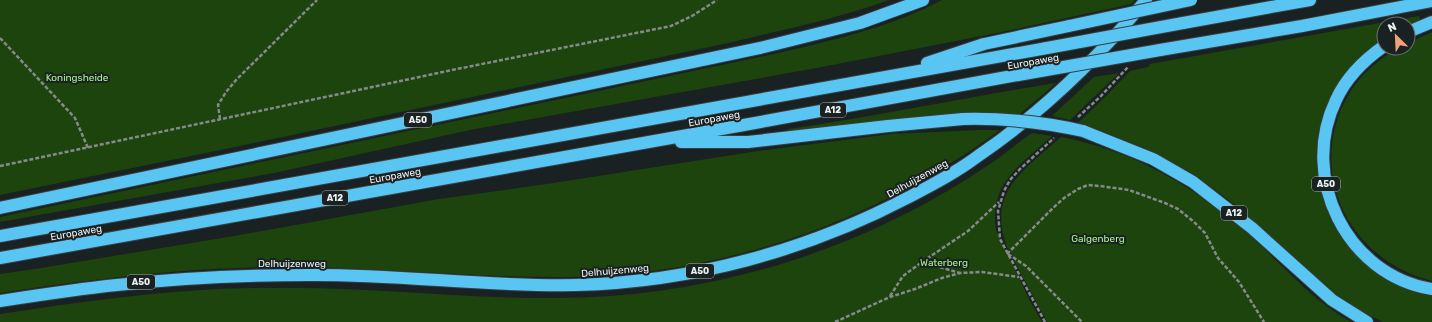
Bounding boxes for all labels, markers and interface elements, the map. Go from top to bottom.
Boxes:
north arrow [1376,16,1416,56]
text: N [1386,20,1398,35]
street label: Europaweg [1006,52,1060,72]
park label: Koningsheide [46,72,109,84]
road number: A12 [820,103,846,117]
street label: Europaweg [687,109,741,129]
road number: A50 [404,113,432,127]
street label: Delhuijzenweg [885,157,950,201]
street label: Europaweg [368,166,422,186]
road number: A50 [1312,177,1340,191]
road number: A12 [322,191,348,205]
road number: A12 [1221,206,1247,220]
street label: Europaweg [49,223,103,243]
park label: Galgenberg [1071,233,1125,245]
park label: Waterberg [920,257,968,269]
street label: Delhuijzenweg [258,258,326,270]
street label: Delhuijzenweg [581,262,650,280]
road number: A50 [686,264,714,278]
road number: A50 [127,275,155,289]

